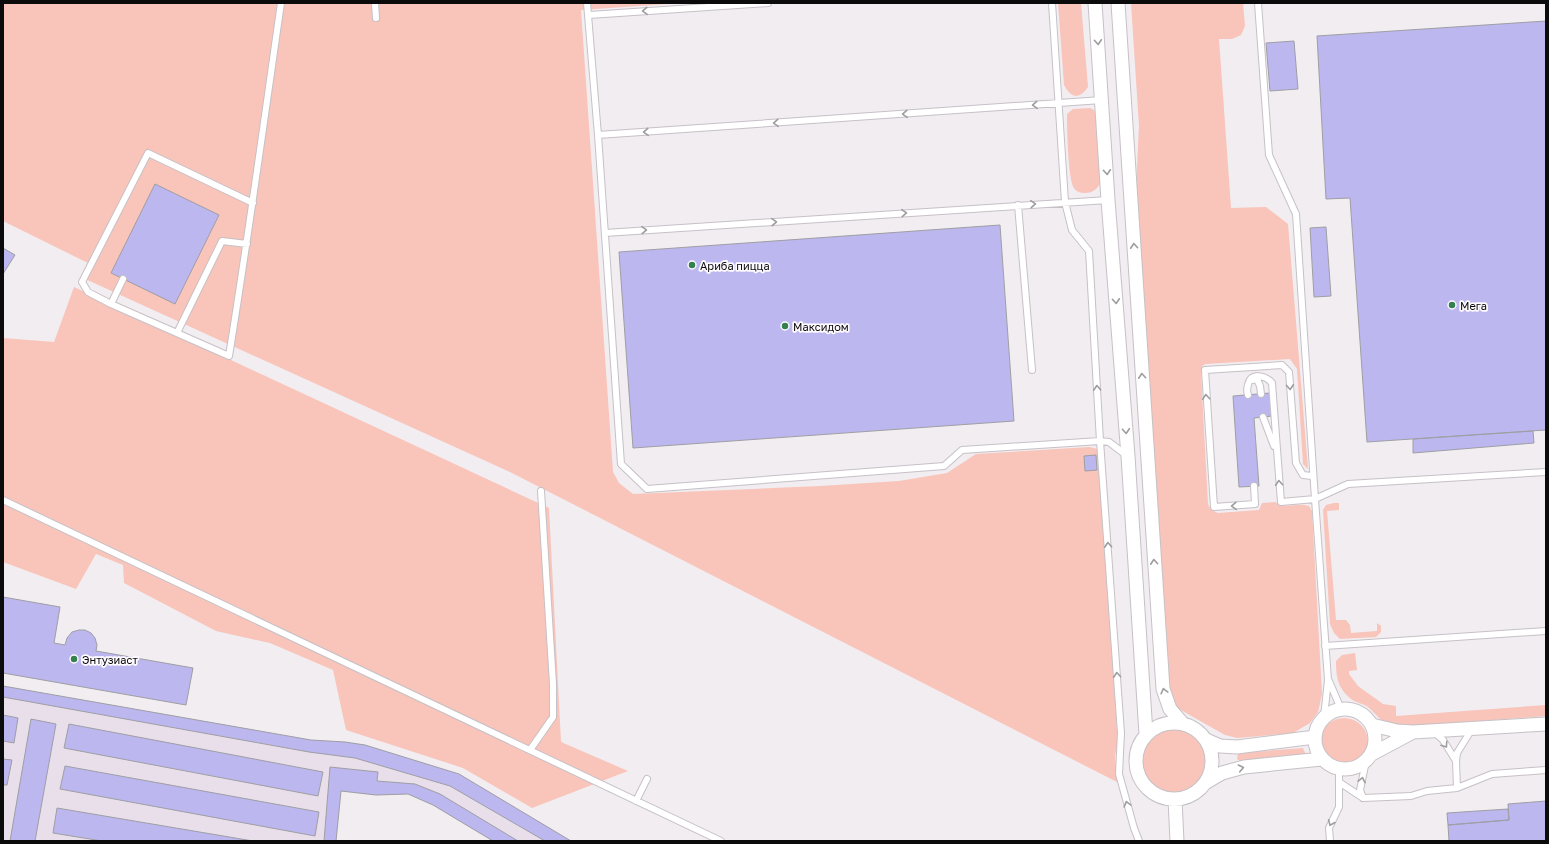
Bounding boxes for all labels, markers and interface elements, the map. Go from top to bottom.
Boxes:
one-way arrow [642,7,648,16]
one-way arrow [1094,39,1102,45]
one-way arrow [1032,100,1038,109]
one-way arrow [902,109,908,118]
one-way arrow [773,118,779,127]
one-way arrow [643,127,649,136]
one-way arrow [1102,169,1111,175]
one-way arrow [1030,200,1036,209]
one-way arrow [901,209,907,218]
one-way arrow [771,217,777,226]
one-way arrow [641,226,647,235]
one-way arrow [1130,243,1139,249]
place label: Ариба пицца [700,259,770,272]
marker: Ариба пицца [687,260,697,270]
one-way arrow [1112,298,1121,304]
place label: Мега [1460,299,1487,312]
marker: Мега [1447,300,1457,310]
place label: Максидом [793,320,849,333]
marker: Максидом [780,321,790,331]
one-way arrow [1138,373,1147,379]
one-way arrow [1285,384,1294,390]
one-way arrow [1093,385,1101,391]
one-way arrow [1202,394,1211,400]
one-way arrow [1122,428,1131,434]
one-way arrow [1275,480,1284,486]
one-way arrow [1231,501,1237,510]
one-way arrow [1104,542,1113,548]
one-way arrow [1150,559,1159,565]
place label: Энтузиаст [82,653,138,666]
marker: Энтузиаст [69,654,79,664]
one-way arrow [1112,672,1121,678]
one-way arrow [1160,688,1169,695]
one-way arrow [1440,741,1448,748]
one-way arrow [1238,765,1244,773]
one-way arrow [1358,777,1366,783]
one-way arrow [1123,801,1132,808]
one-way arrow [1328,820,1336,827]

